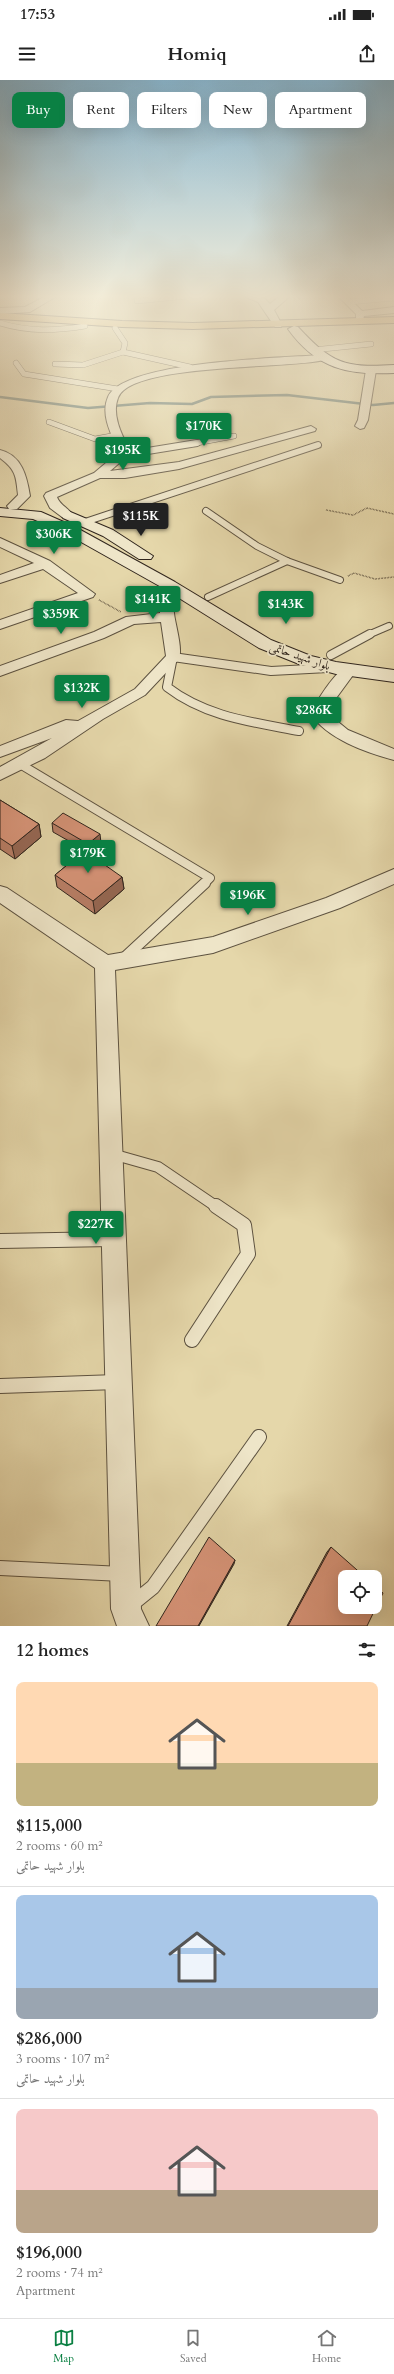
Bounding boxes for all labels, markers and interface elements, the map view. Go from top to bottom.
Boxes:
text: 17:53 [20,4,55,24]
text: Homiq [168,42,226,67]
icon: menu [16,43,38,65]
icon: share [356,43,378,65]
chip: Buy [12,92,65,128]
chip: Rent [73,92,129,128]
chip: Filters [137,92,201,128]
chip: New [209,92,267,128]
chip: Apartment [275,92,366,128]
pin: $170K [176,413,232,447]
text: $170K [185,417,223,435]
pin: $195K [95,437,151,471]
text: $195K [104,441,142,459]
pin: $115K [113,503,169,537]
text: $115K [122,507,160,525]
pin: $306K [26,521,82,555]
text: $306K [35,525,73,543]
pin: $141K [125,586,181,620]
text: $141K [134,590,172,608]
pin: $143K [258,591,314,625]
text: $143K [267,595,305,613]
pin: $359K [33,601,89,635]
text: $359K [42,605,80,623]
street label: بلوار شهید حاتمی [267,638,333,675]
pin: $132K [54,675,110,709]
text: $132K [63,679,101,697]
pin: $286K [286,697,342,731]
text: $286K [295,701,333,719]
pin: $179K [60,840,116,874]
text: $179K [69,844,107,862]
pin: $196K [220,882,276,916]
text: $196K [229,886,267,904]
pin: $227K [68,1211,124,1245]
text: $227K [77,1215,115,1233]
map controls [338,1570,382,1614]
button: locate [338,1570,382,1614]
text: 12 homes [16,1639,89,1662]
icon: filters [356,1639,378,1661]
icon: home [161,1708,233,1780]
text: $115,000 [16,1814,82,1837]
text: 2 rooms · 60 m² [16,1837,103,1855]
text: بلوار شهید حاتمی [16,1857,85,1875]
icon: home [161,1921,233,1993]
text: $286,000 [16,2027,82,2050]
text: 3 rooms · 107 m² [16,2050,109,2068]
text: بلوار شهید حاتمی [16,2070,85,2088]
icon: home [161,2135,233,2207]
text: $196,000 [16,2241,82,2264]
text: 2 rooms · 74 m² [16,2264,103,2282]
text: Apartment [16,2282,75,2300]
tab: Map [53,2327,75,2366]
tab: Saved [180,2327,207,2366]
tab: Home [312,2327,341,2366]

